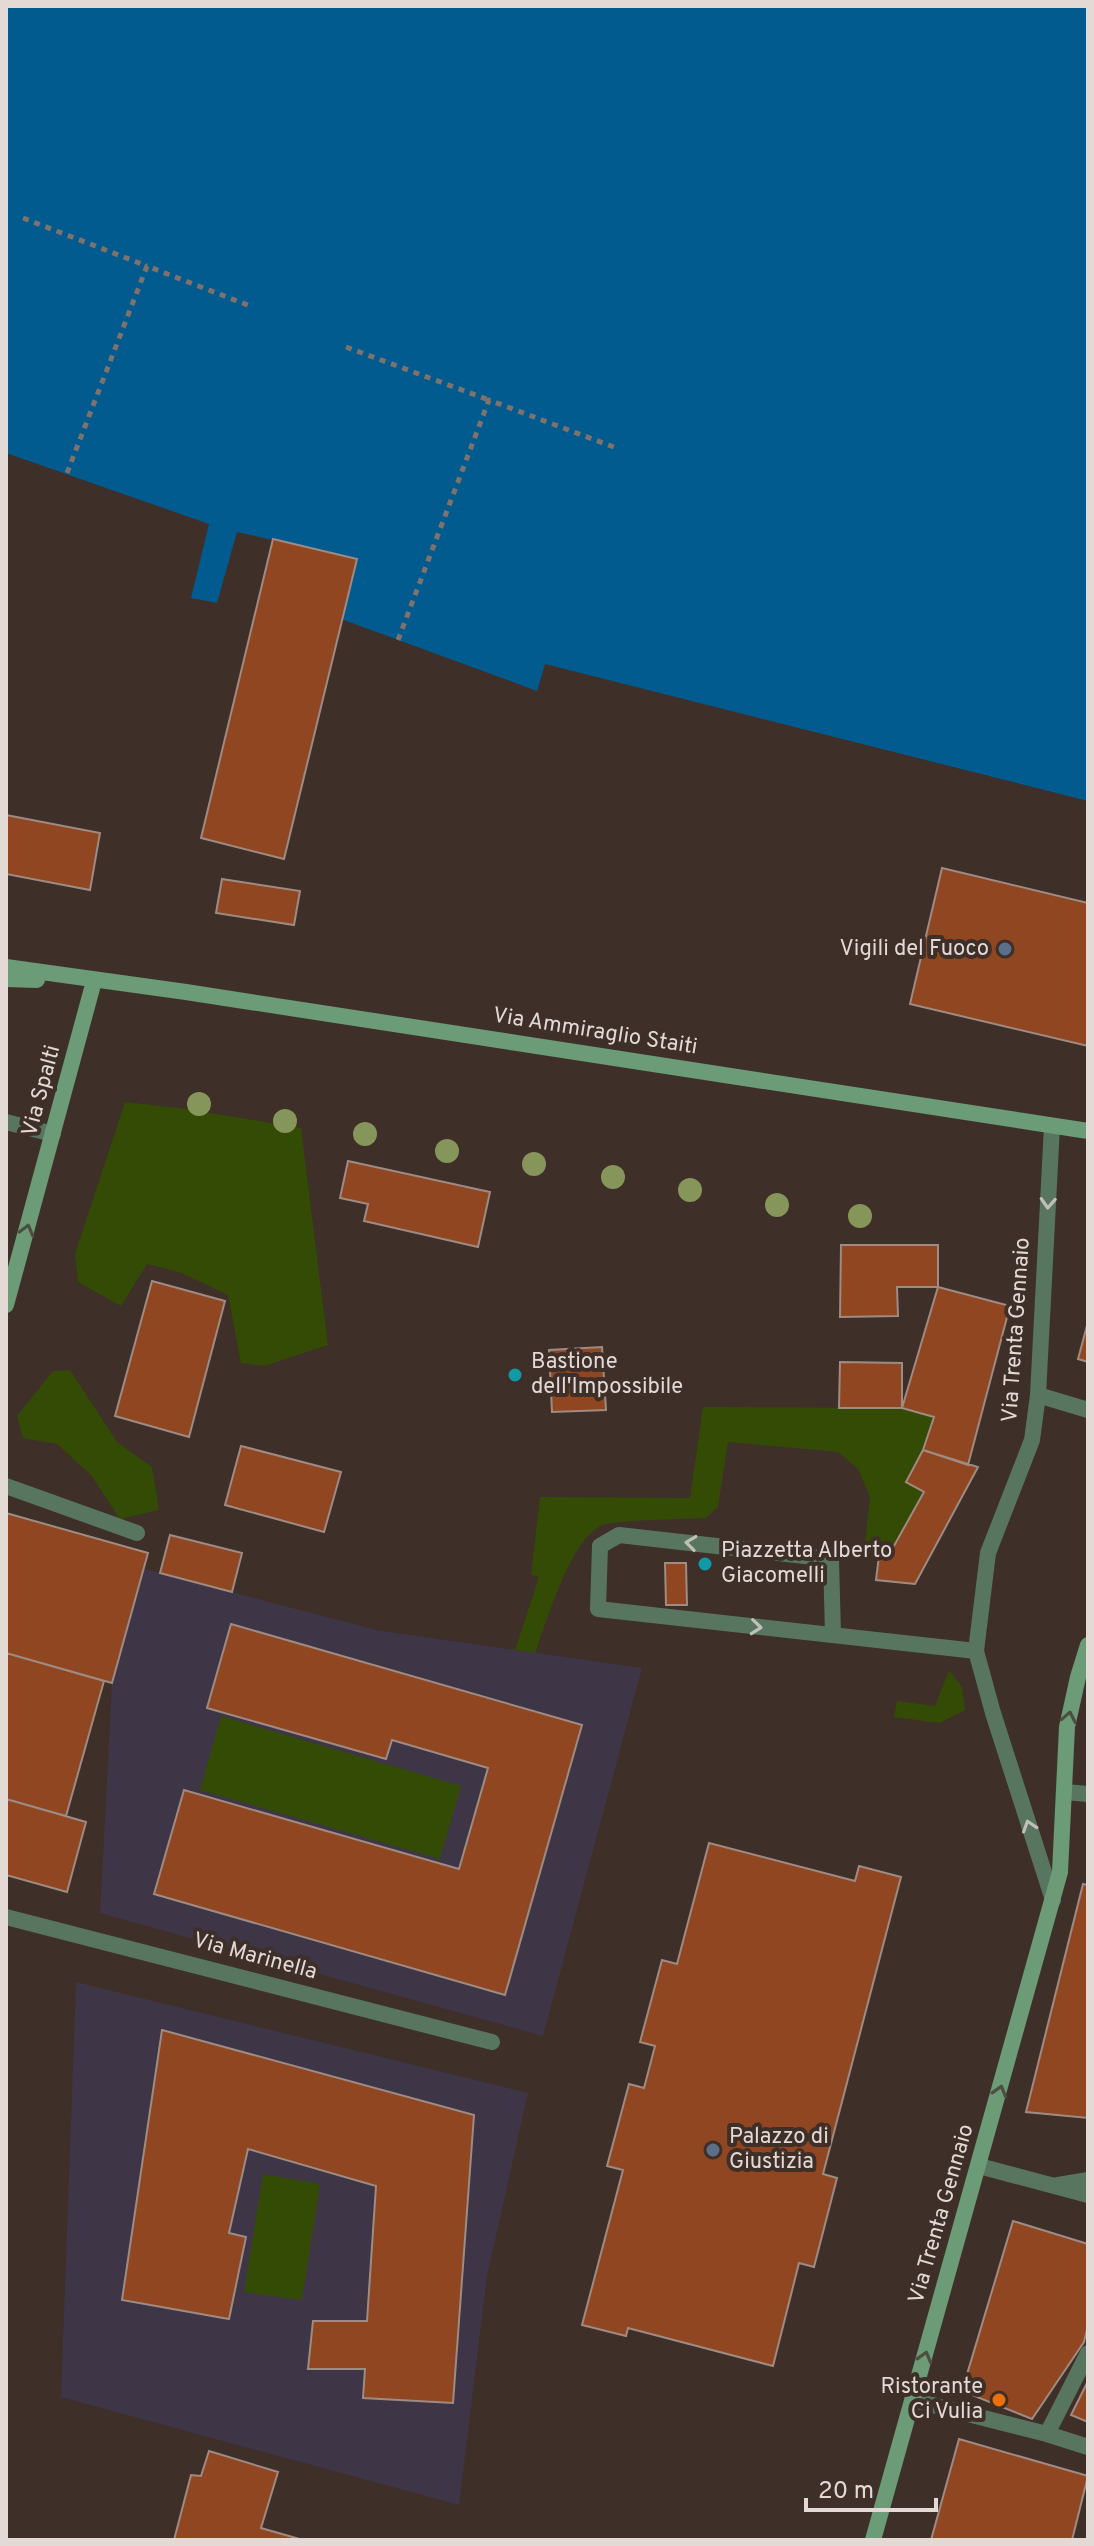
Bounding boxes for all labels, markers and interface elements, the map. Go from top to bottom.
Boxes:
place label: Vigili del Fuoco [839,936,989,963]
marker: Vigili del Fuoco [996,940,1014,958]
street label: Via Ammiraglio Staiti [491,1002,699,1062]
street label: Via Spalti [17,1042,67,1140]
one-way arrow [1039,1197,1056,1210]
one-way arrow [17,1223,34,1237]
street label: Via Trenta Gennaio [997,1237,1037,1423]
place label: Bastione dell'Impossibile [531,1349,683,1401]
marker: Bastione dell'Impossibile [506,1366,524,1384]
one-way arrow [684,1534,697,1551]
place label: Piazzetta Alberto Giacomelli [721,1538,892,1590]
marker: Piazzetta Alberto Giacomelli [696,1555,714,1573]
one-way arrow [750,1618,763,1635]
one-way arrow [1060,1711,1077,1724]
one-way arrow [1023,1819,1039,1833]
street label: Via Marinella [190,1927,320,1987]
one-way arrow [991,2084,1007,2098]
street label: Via Trenta Gennaio [903,2121,981,2307]
place label: Palazzo di Giustizia [729,2124,829,2176]
marker: Palazzo di Giustizia [704,2141,722,2159]
one-way arrow [916,2351,932,2365]
place label: Ristorante Ci Vulia [880,2374,983,2426]
marker: Ristorante Ci Vulia [990,2391,1008,2409]
scale bar [806,2462,936,2512]
text: 20 m [818,2477,874,2507]

